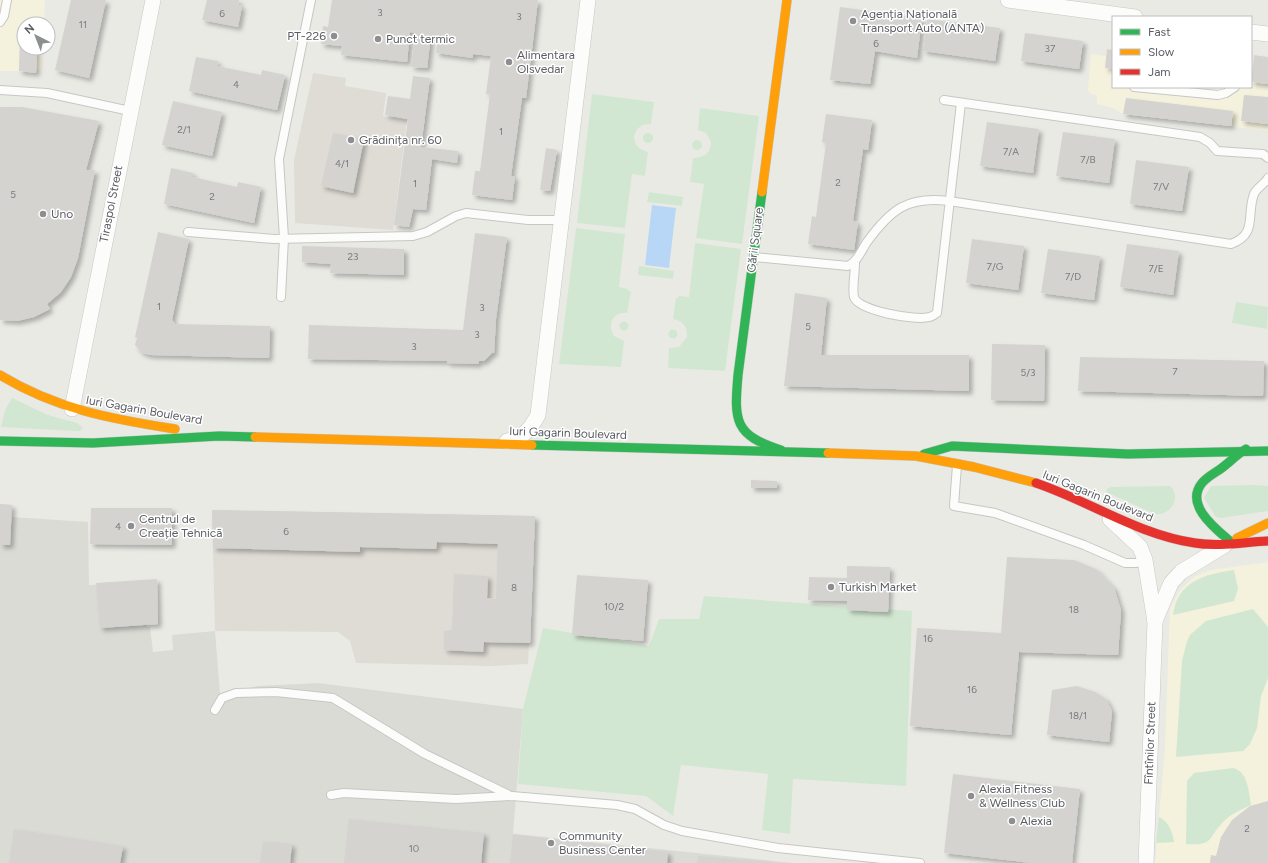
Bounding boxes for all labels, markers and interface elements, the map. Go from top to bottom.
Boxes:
house number: 3 [377,6,383,19]
house number: 6 [219,7,225,20]
place label: Agenția Națională Transport Auto (ANTA) [861,7,984,35]
house number: 3 [516,10,522,23]
north arrow [16,16,56,56]
marker: Agenția Națională Transport Auto (ANTA) [848,16,858,26]
legend [1112,16,1252,88]
house number: 11 [79,18,87,31]
text: N [22,21,37,37]
text: Fast [1148,25,1171,39]
place label: PT-226 [287,29,326,43]
marker: PT-226 [329,31,339,41]
place label: Punct termic [386,32,455,46]
marker: Punct termic [373,34,383,44]
house number: 6 [873,37,879,50]
house number: 37 [1045,42,1056,55]
text: Slow [1148,45,1175,59]
place label: Alimentara Olsvedar [517,48,575,76]
marker: Alimentara Olsvedar [504,57,514,67]
text: Jam [1148,65,1171,79]
house number: 4 [233,78,239,91]
house number: 2/1 [177,123,191,136]
house number: 1 [499,125,503,138]
place label: Grădinița nr. 60 [359,133,442,147]
marker: Grădinița nr. 60 [346,135,356,145]
house number: 7/A [1003,145,1019,158]
house number: 7/B [1080,153,1096,166]
house number: 4/1 [335,157,349,170]
street label: Tiraspol Street [97,164,125,244]
house number: 2 [835,176,841,189]
house number: 1 [413,177,417,190]
house number: 7/V [1153,180,1169,193]
house number: 5 [10,188,16,201]
house number: 2 [209,190,215,203]
street label: Gării Square [744,206,766,273]
place label: Uno [51,207,73,221]
marker: Uno [38,209,48,219]
house number: 23 [347,250,359,263]
house number: 7/G [987,260,1004,273]
house number: 7/E [1148,262,1164,275]
house number: 7/D [1065,270,1081,283]
house number: 1 [157,300,161,313]
house number: 3 [479,301,485,314]
house number: 5 [805,320,811,333]
house number: 3 [474,328,480,341]
house number: 3 [411,340,417,353]
house number: 7 [1172,365,1178,378]
house number: 5/3 [1020,366,1036,379]
street label: Iuri Gagarin Boulevard [85,393,203,427]
street label: Iuri Gagarin Boulevard [509,424,627,442]
street label: Iuri Gagarin Boulevard [1041,467,1155,525]
place label: Centrul de Creație Tehnică [139,512,222,540]
house number: 4 [115,520,121,533]
marker: Centrul de Creație Tehnică [126,521,136,531]
house number: 6 [283,525,289,538]
place label: Turkish Market [839,580,917,594]
house number: 8 [511,581,517,594]
marker: Turkish Market [826,582,836,592]
house number: 10/2 [604,600,624,613]
house number: 18 [1069,603,1079,616]
house number: 16 [923,632,933,645]
house number: 16 [967,683,977,696]
street label: Fîntînilor Street [1142,701,1158,785]
house number: 18/1 [1069,709,1087,722]
place label: Alexia Fitness & Wellness Club [979,782,1065,810]
marker: Alexia Fitness & Wellness Club [966,791,976,801]
place label: Alexia [1020,814,1052,828]
marker: Alexia [1007,816,1017,826]
house number: 2 [1244,822,1250,835]
place label: Community Business Center [559,829,646,857]
marker: Community Business Center [546,838,556,848]
house number: 10 [409,842,419,855]

